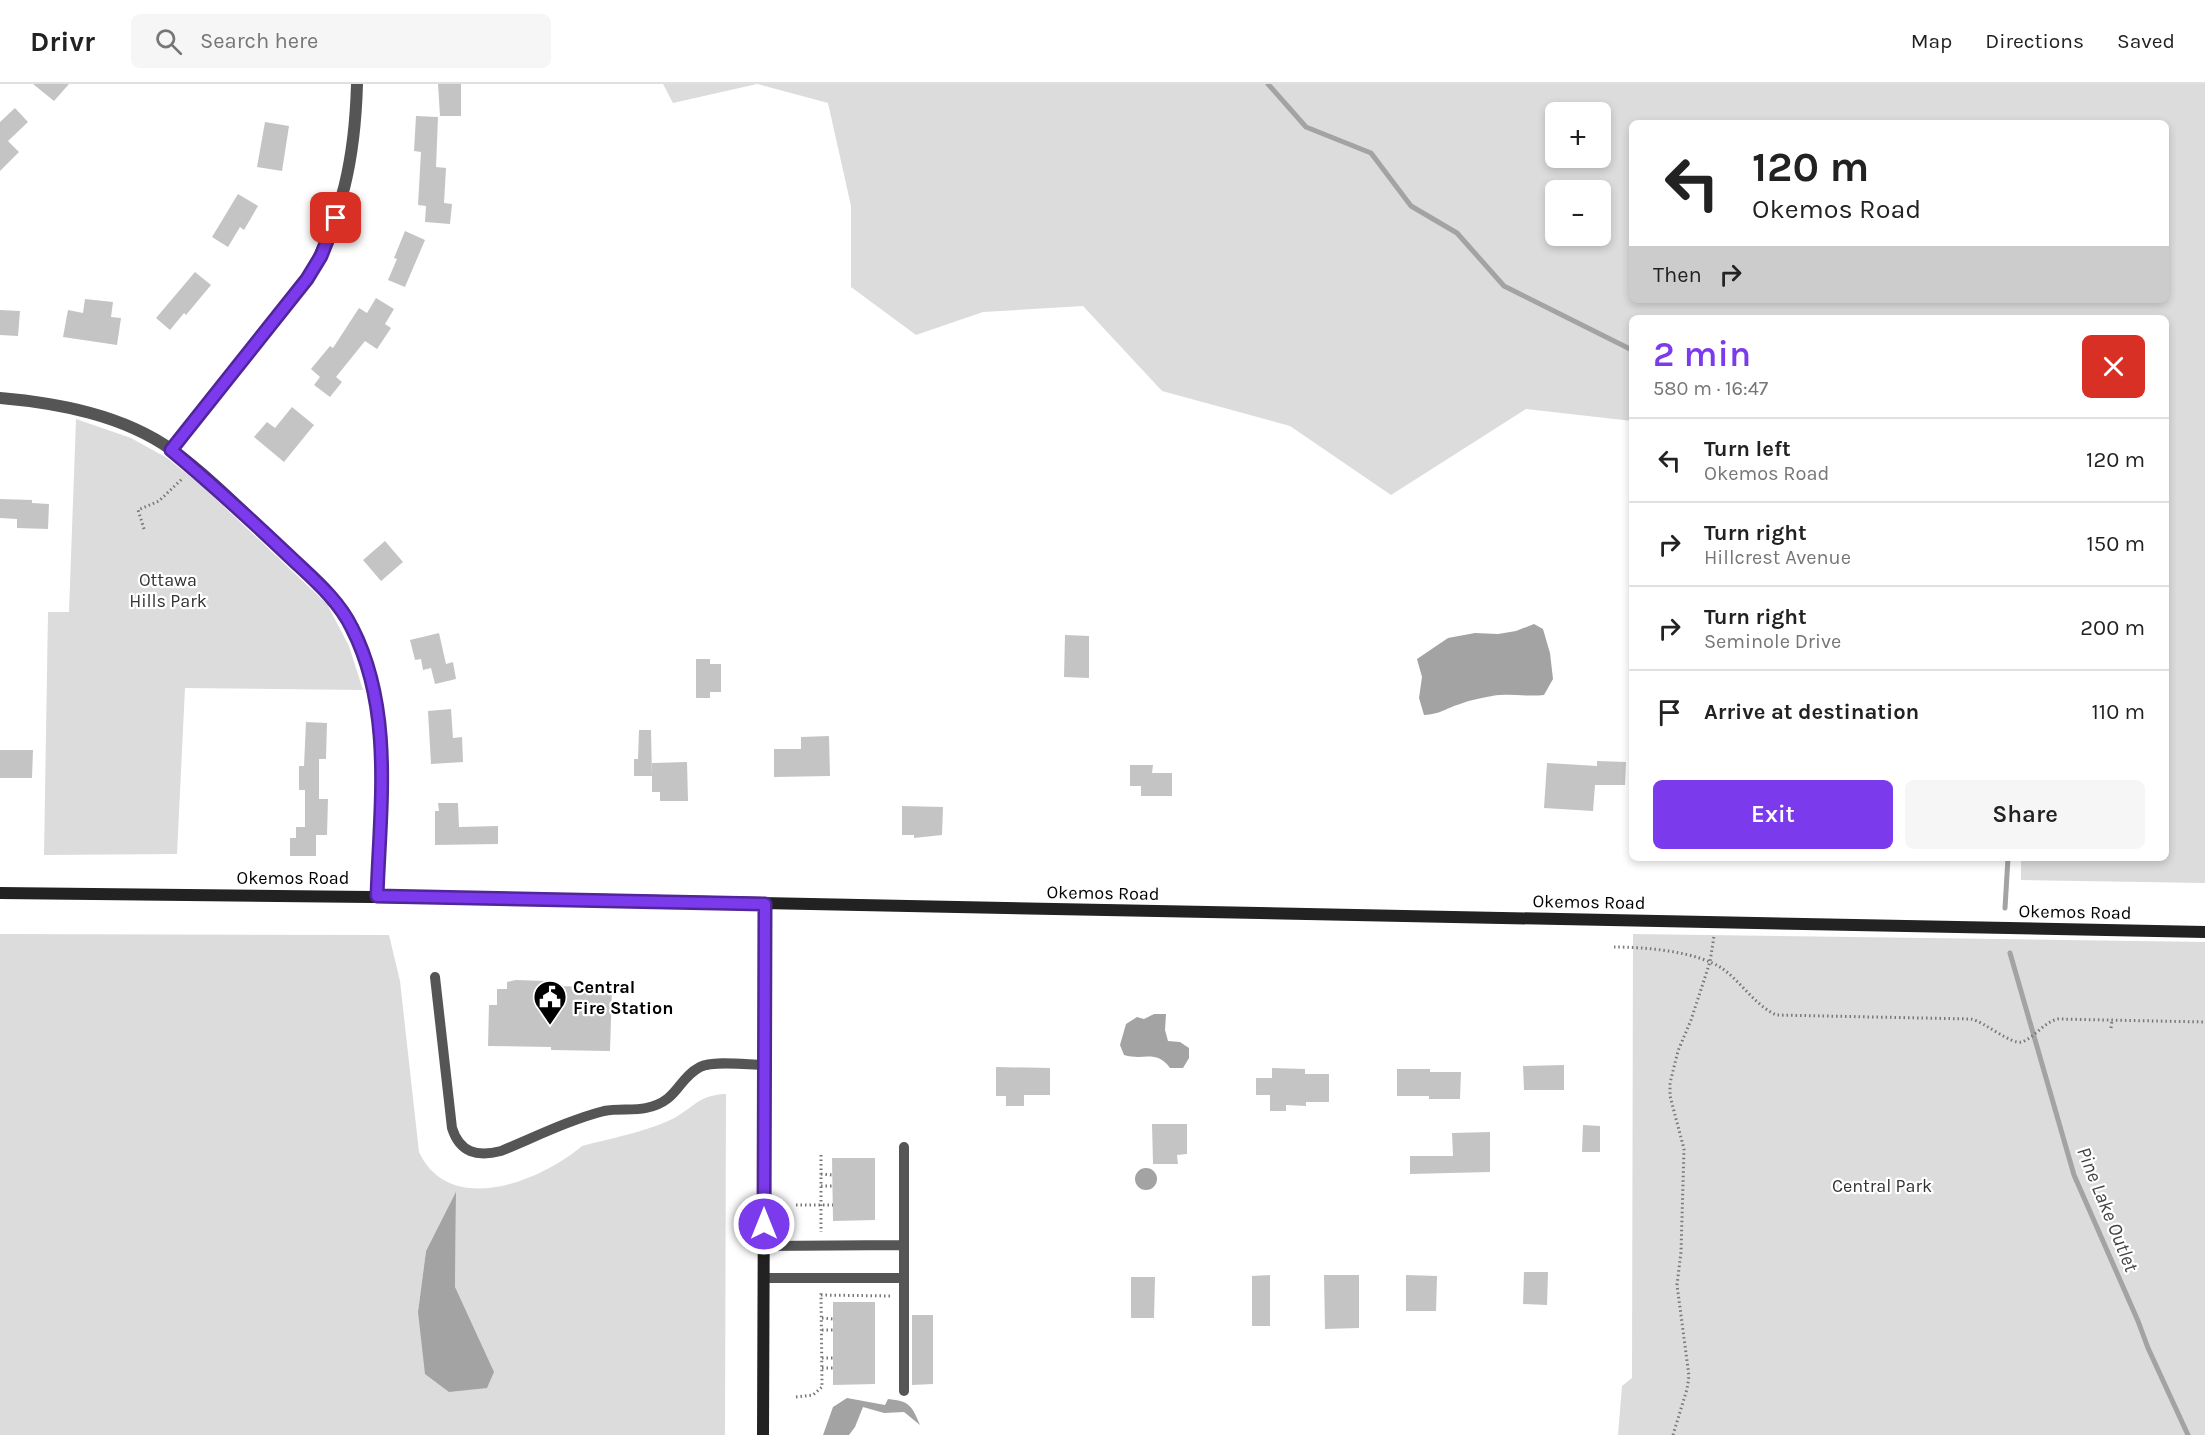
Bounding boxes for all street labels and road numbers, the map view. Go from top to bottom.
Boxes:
street label: Okemos Road [237,867,349,889]
street label: Okemos Road [1046,881,1160,905]
street label: Okemos Road [1532,890,1646,914]
street label: Okemos Road [2018,900,2132,924]

